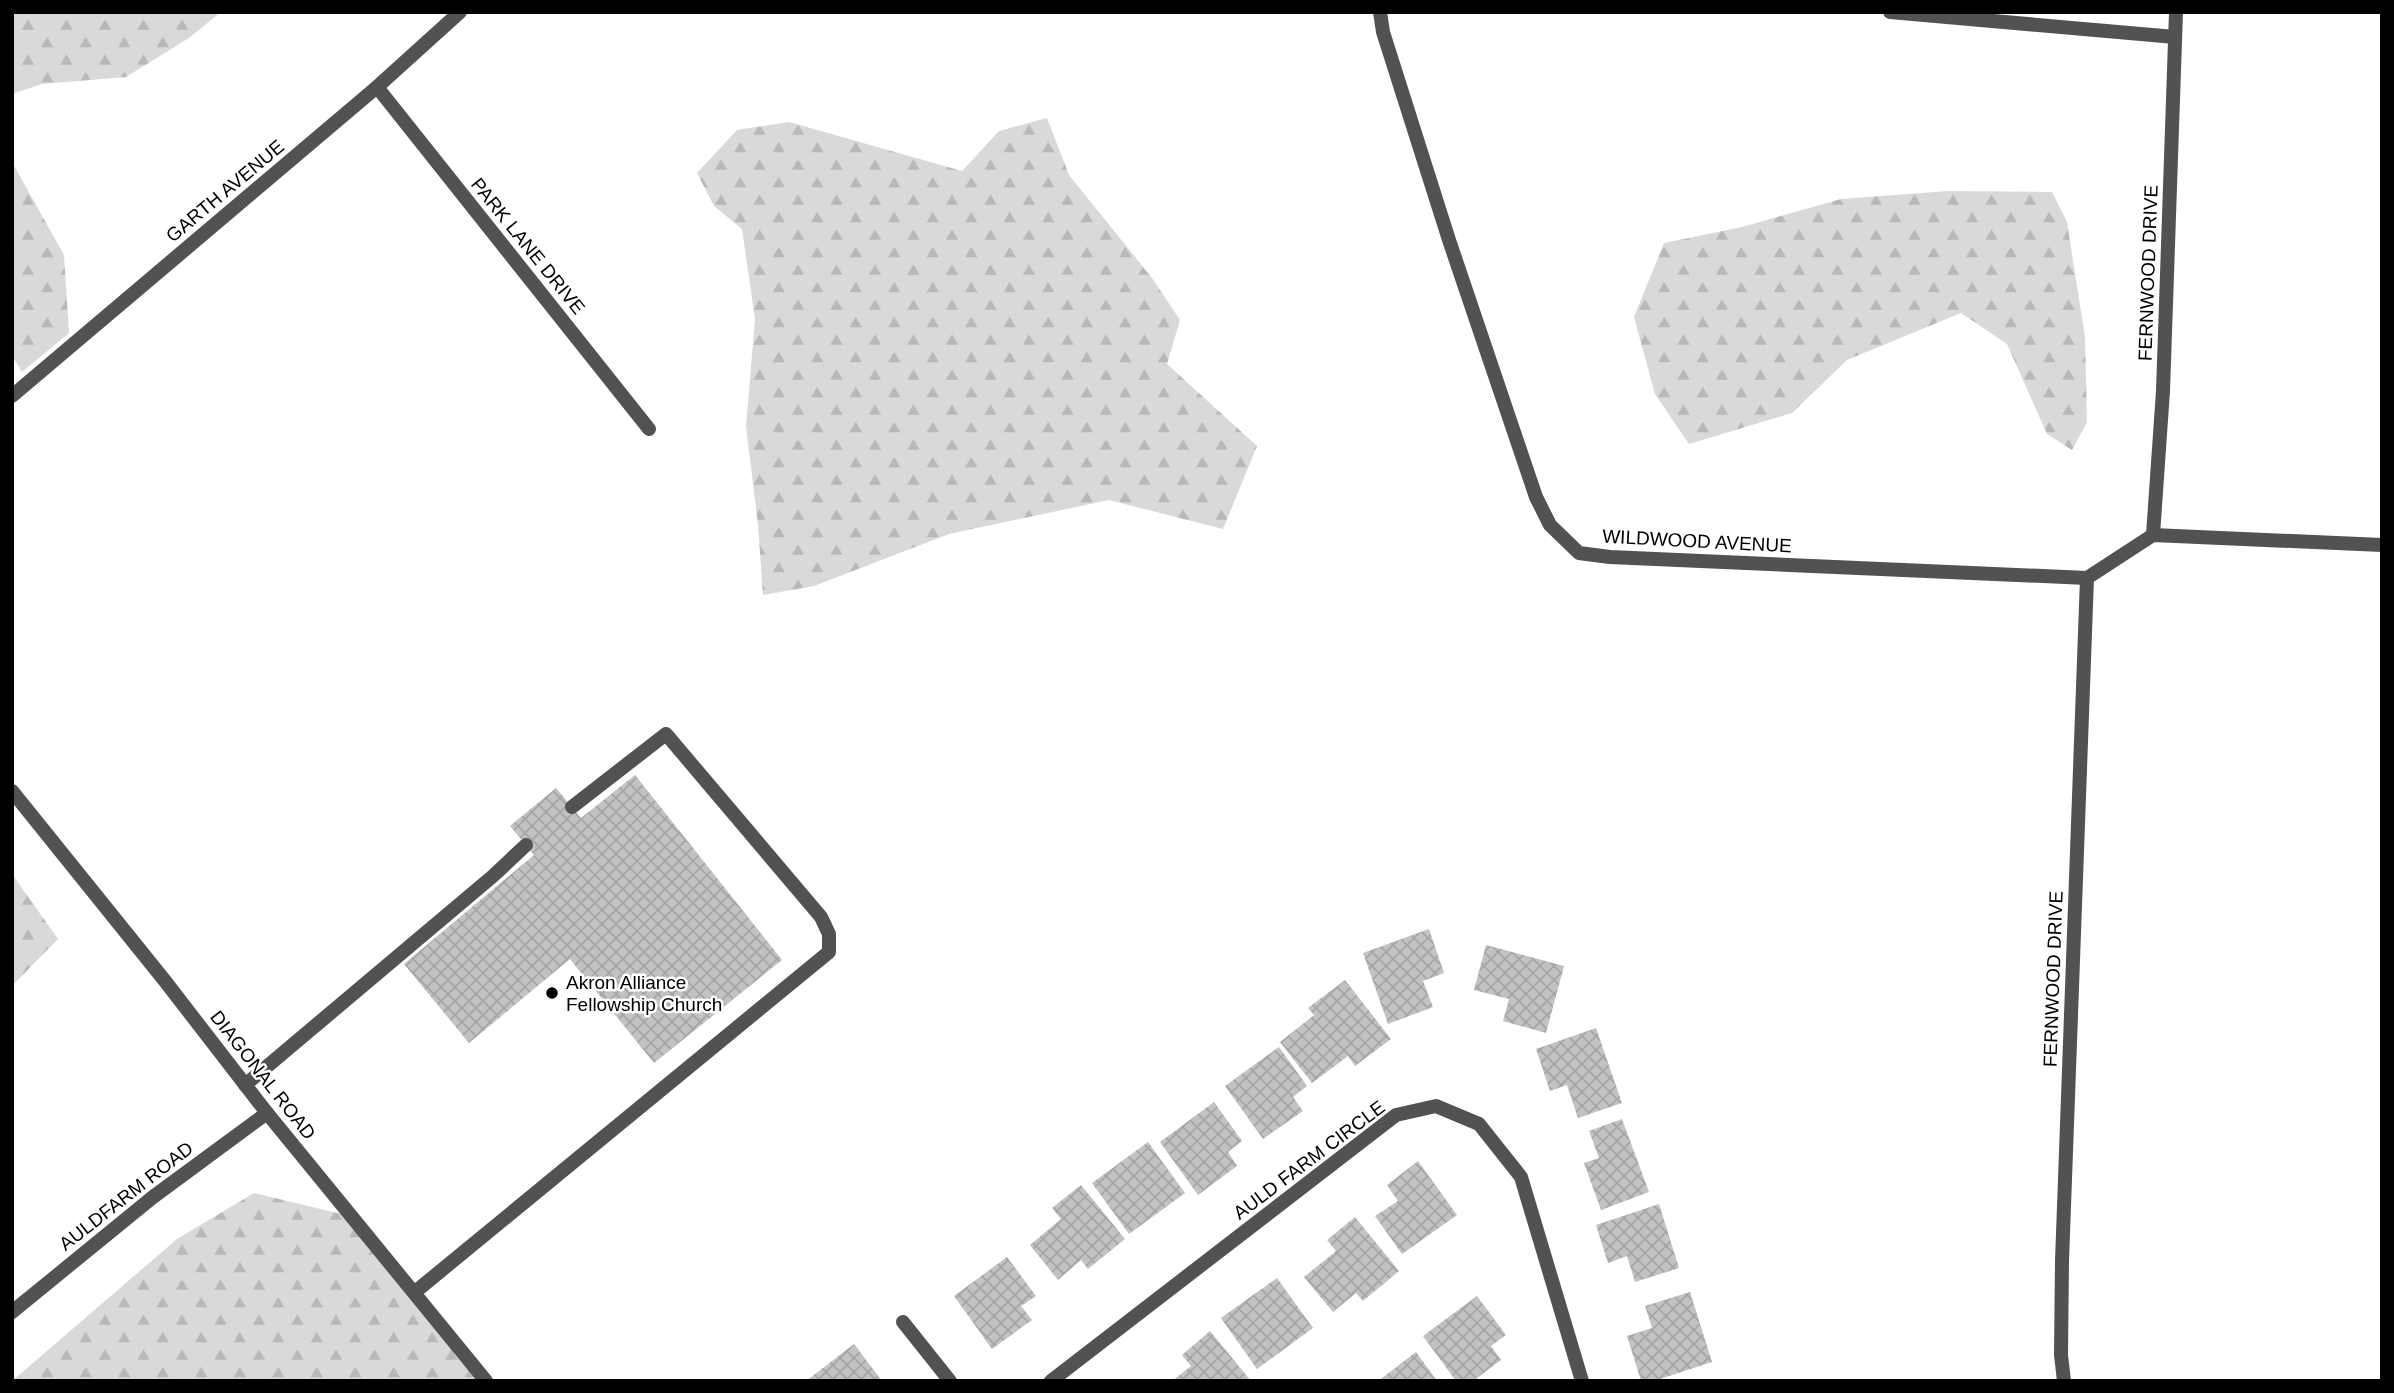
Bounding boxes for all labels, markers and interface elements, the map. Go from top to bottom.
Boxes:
street label: GARTH AVENUE [162,136,288,246]
street label: PARK LANE DRIVE [467,174,589,318]
street label: FERNWOOD DRIVE [2134,185,2162,361]
street label: WILDWOOD AVENUE [1602,526,1792,556]
street label: FERNWOOD DRIVE [2039,891,2067,1067]
place label: Akron Alliance Fellowship Church [566,972,722,1015]
marker: Akron Alliance Fellowship Church [544,985,560,1001]
street label: DIAGONAL ROAD [206,1006,320,1144]
street label: AULD FARM CIRCLE [1229,1096,1389,1224]
street label: AULDFARM ROAD [55,1137,197,1255]

